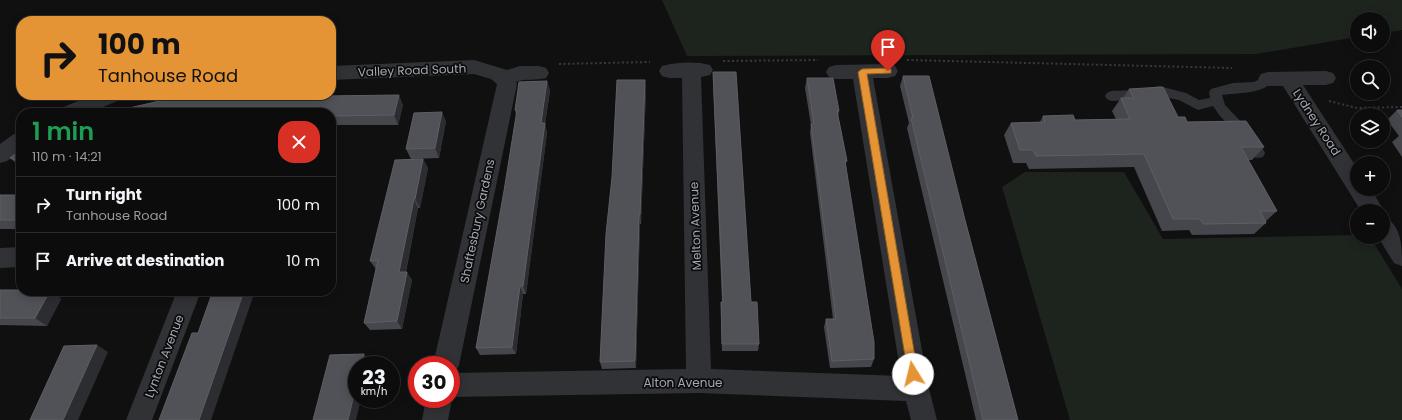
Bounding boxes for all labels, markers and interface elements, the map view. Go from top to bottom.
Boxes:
map controls [1350,12,1390,244]
button: sound [1350,12,1390,52]
text: 100 m [98,25,181,64]
pin [871,30,905,71]
icon: right [32,32,84,84]
icon: arrive [877,36,899,58]
street label: Valley Road South [358,60,466,80]
button: search [1350,60,1390,100]
text: Tanhouse Road [98,63,238,88]
street label: Lydney Road [1289,85,1345,159]
button: layers [1350,108,1390,148]
text: 1 min [32,115,94,148]
button: close [278,121,320,163]
text: 110 m · 14:21 [32,147,102,166]
button: + [1350,156,1390,196]
street label: Shaftesbury Gardens [456,157,498,285]
street label: Melton Avenue [685,181,705,271]
text: Turn right [66,184,142,205]
icon: right [32,194,54,216]
text: 100 m [277,194,320,215]
button: − [1350,204,1390,244]
text: Tanhouse Road [66,206,167,225]
icon: arrive [32,250,54,272]
text: Arrive at destination [66,250,224,271]
text: 10 m [286,250,320,271]
street label: Lynton Avenue [140,312,188,400]
position arrow [892,353,934,395]
speed limit sign: 30 [408,356,460,408]
text: 23 [362,363,386,391]
street label: Alton Avenue [643,374,723,391]
text: km/h [361,384,387,399]

